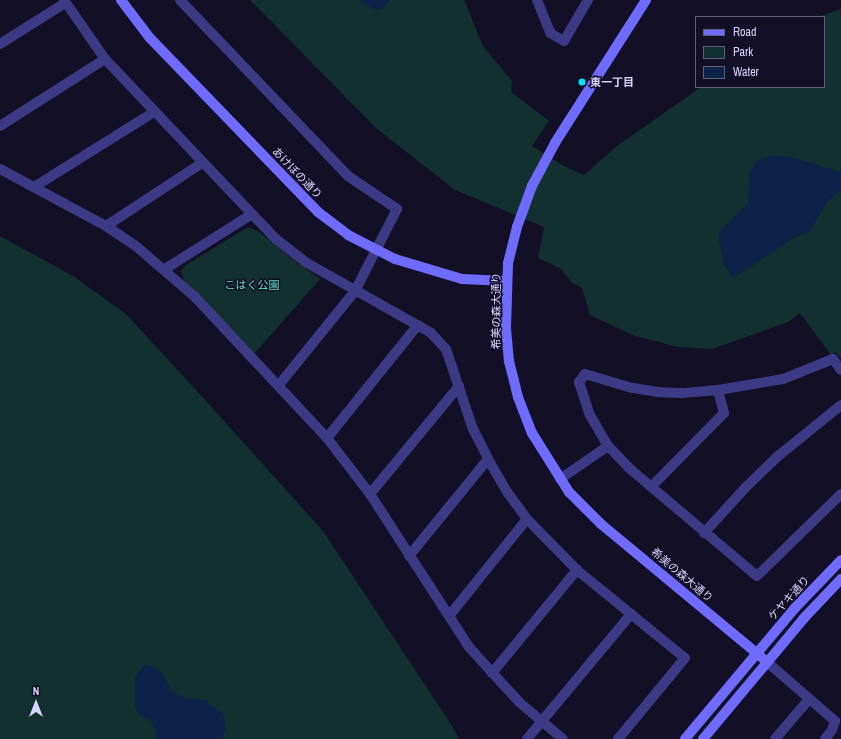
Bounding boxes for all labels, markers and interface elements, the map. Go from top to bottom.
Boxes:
legend [695,16,825,88]
text: Road [733,24,757,40]
text: Park [733,44,753,60]
text: Water [733,64,759,80]
place label: 東一丁目 [590,75,634,89]
marker: 東一丁目 [577,77,587,87]
street label: あけぼの通り [269,145,325,201]
street label: 希美の森大通り [489,273,503,349]
park label: こはく公園 [225,278,279,292]
street label: 希美の森大通り [648,545,716,605]
street label: ケヤキ通り [766,573,812,623]
north arrow [16,683,56,723]
text: N [33,684,39,698]

